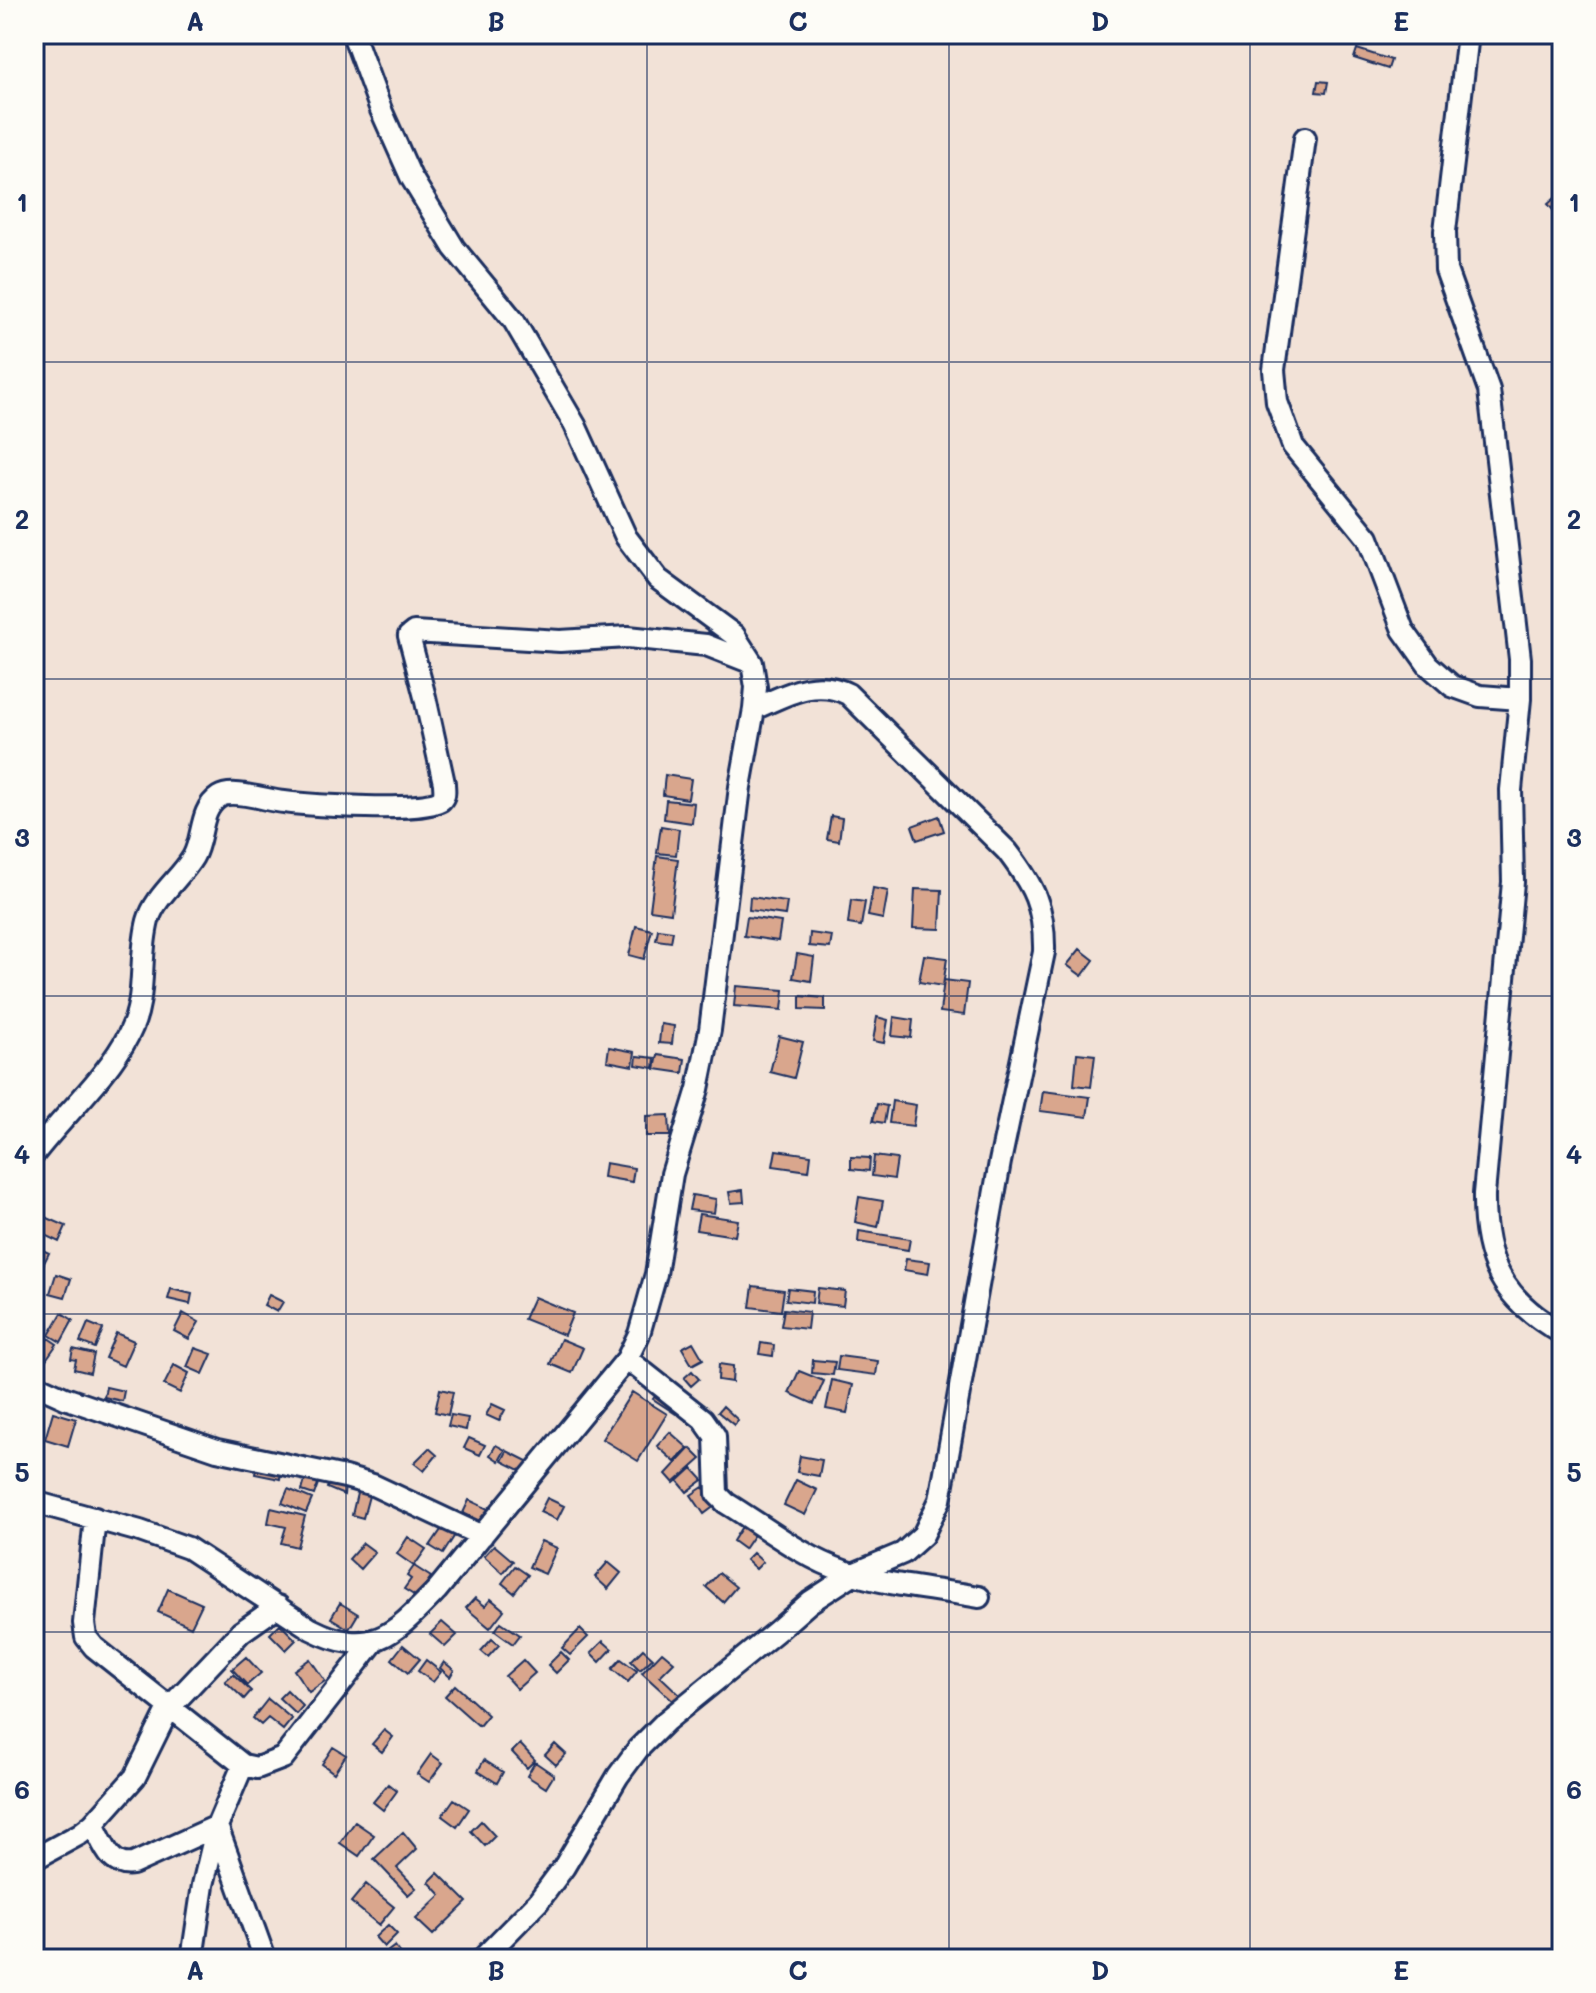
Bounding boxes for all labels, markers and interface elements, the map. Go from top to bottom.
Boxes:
text: A [186,4,204,38]
text: B [487,4,505,38]
text: C [788,4,808,38]
text: D [1091,4,1109,38]
text: E [1393,4,1409,38]
text: 1 [16,185,28,219]
text: 1 [1568,185,1580,219]
text: 2 [15,502,29,536]
text: 2 [1567,502,1581,536]
text: 3 [14,820,30,854]
text: 3 [1566,820,1582,854]
text: 4 [14,1137,30,1171]
text: 4 [1566,1137,1582,1171]
text: 5 [14,1455,30,1489]
text: 5 [1566,1455,1582,1489]
text: 6 [14,1772,30,1806]
text: 6 [1566,1772,1582,1806]
text: A [186,1953,204,1987]
text: B [487,1953,505,1987]
text: C [788,1953,808,1987]
text: D [1091,1953,1109,1987]
text: E [1393,1953,1409,1987]

